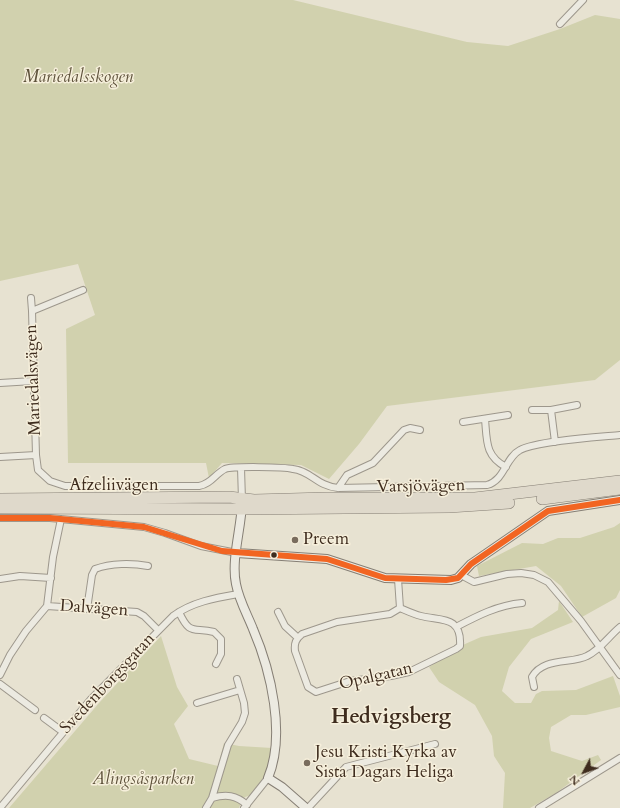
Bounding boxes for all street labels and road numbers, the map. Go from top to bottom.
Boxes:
street label: Mariedalsvägen [22,324,46,436]
street label: Afzeliivägen [69,476,159,496]
street label: Varsjövägen [376,476,466,498]
street label: Dalvägen [59,596,129,622]
street label: Svedenborgsgatan [56,629,160,739]
street label: Opalgatan [337,659,415,695]

